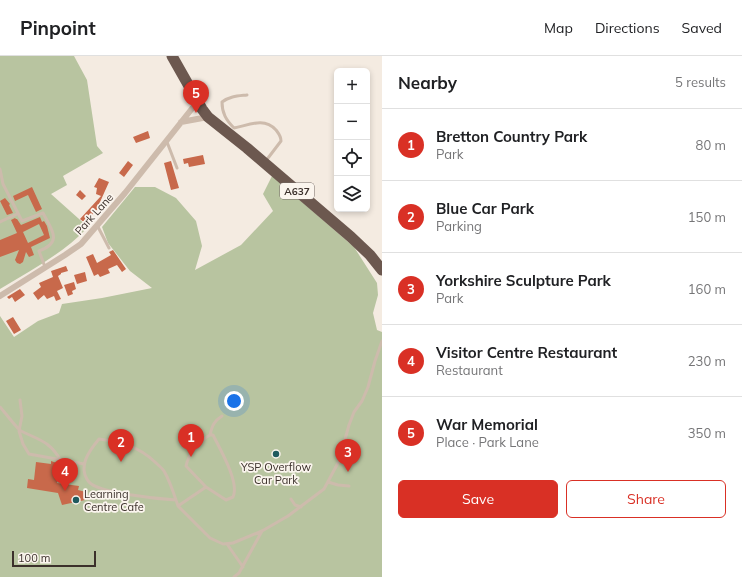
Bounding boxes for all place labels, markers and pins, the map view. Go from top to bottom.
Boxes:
pin: 5 [183,80,209,113]
pin: 1 [178,424,204,457]
pin: 2 [108,429,134,462]
pin: 3 [335,439,361,472]
marker: YSP Overflow Car Park [271,449,281,459]
pin: 4 [52,458,78,491]
place label: YSP Overflow Car Park [240,460,311,487]
place label: Learning Centre Cafe [84,487,144,514]
marker: Learning Centre Cafe [71,495,81,505]

